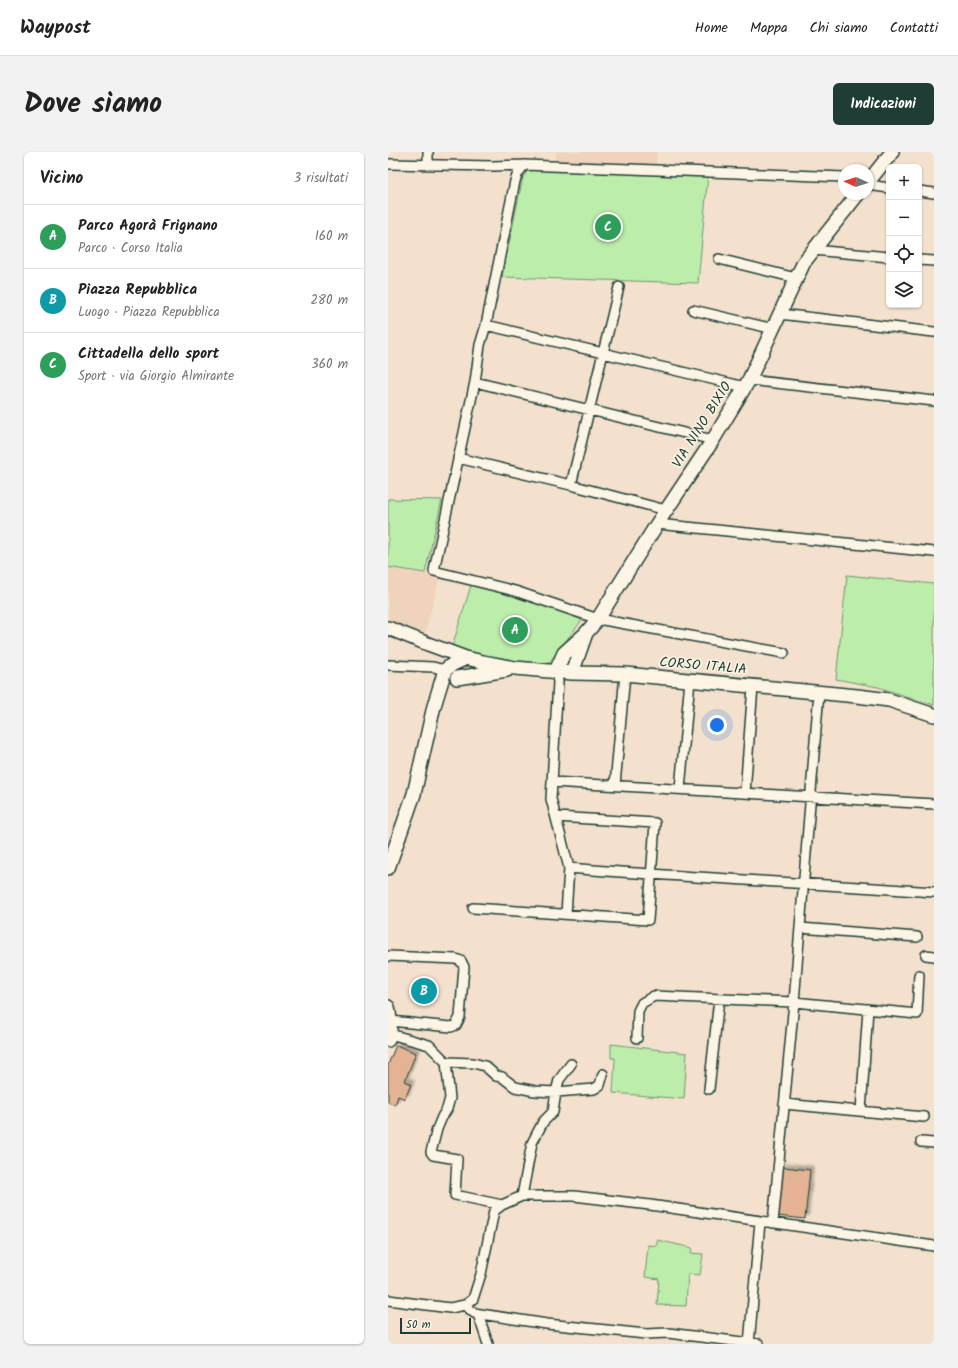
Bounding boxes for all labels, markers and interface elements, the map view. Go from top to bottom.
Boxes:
text: Waypost [20,13,91,43]
text: Home [695,17,728,39]
text: Mappa [750,17,787,39]
text: Chi siamo [809,17,868,39]
text: Contatti [890,17,938,39]
text: Dove siamo [24,82,162,127]
button: Indicazioni [833,83,934,125]
north arrow [838,164,874,200]
map controls [886,164,922,308]
button: + [886,164,922,200]
text: Vicino [40,165,83,192]
text: 3 risultati [294,168,348,189]
button: − [886,200,922,236]
pin: C [595,212,621,242]
text: Parco Agorà Frignano [78,214,218,238]
text: A [49,226,57,247]
text: 160 m [315,226,348,247]
button: locate [886,236,922,272]
text: Parco · Corso Italia [78,238,183,259]
button: layers [886,272,922,308]
text: Piazza Repubblica [78,278,197,302]
text: B [49,290,57,311]
text: 280 m [311,290,348,311]
text: Luogo · Piazza Repubblica [78,302,220,323]
text: Cittadella dello sport [78,342,219,366]
text: C [49,354,57,375]
text: 360 m [311,354,348,375]
text: Sport · via Giorgio Almirante [78,366,234,387]
street label: VIA NINO BIXIO [667,377,738,473]
pin: A [502,615,528,645]
street label: CORSO ITALIA [658,651,748,681]
your location [707,715,727,735]
pin: B [411,976,437,1006]
scale bar [400,1316,471,1335]
text: 50 m [406,1316,431,1334]

